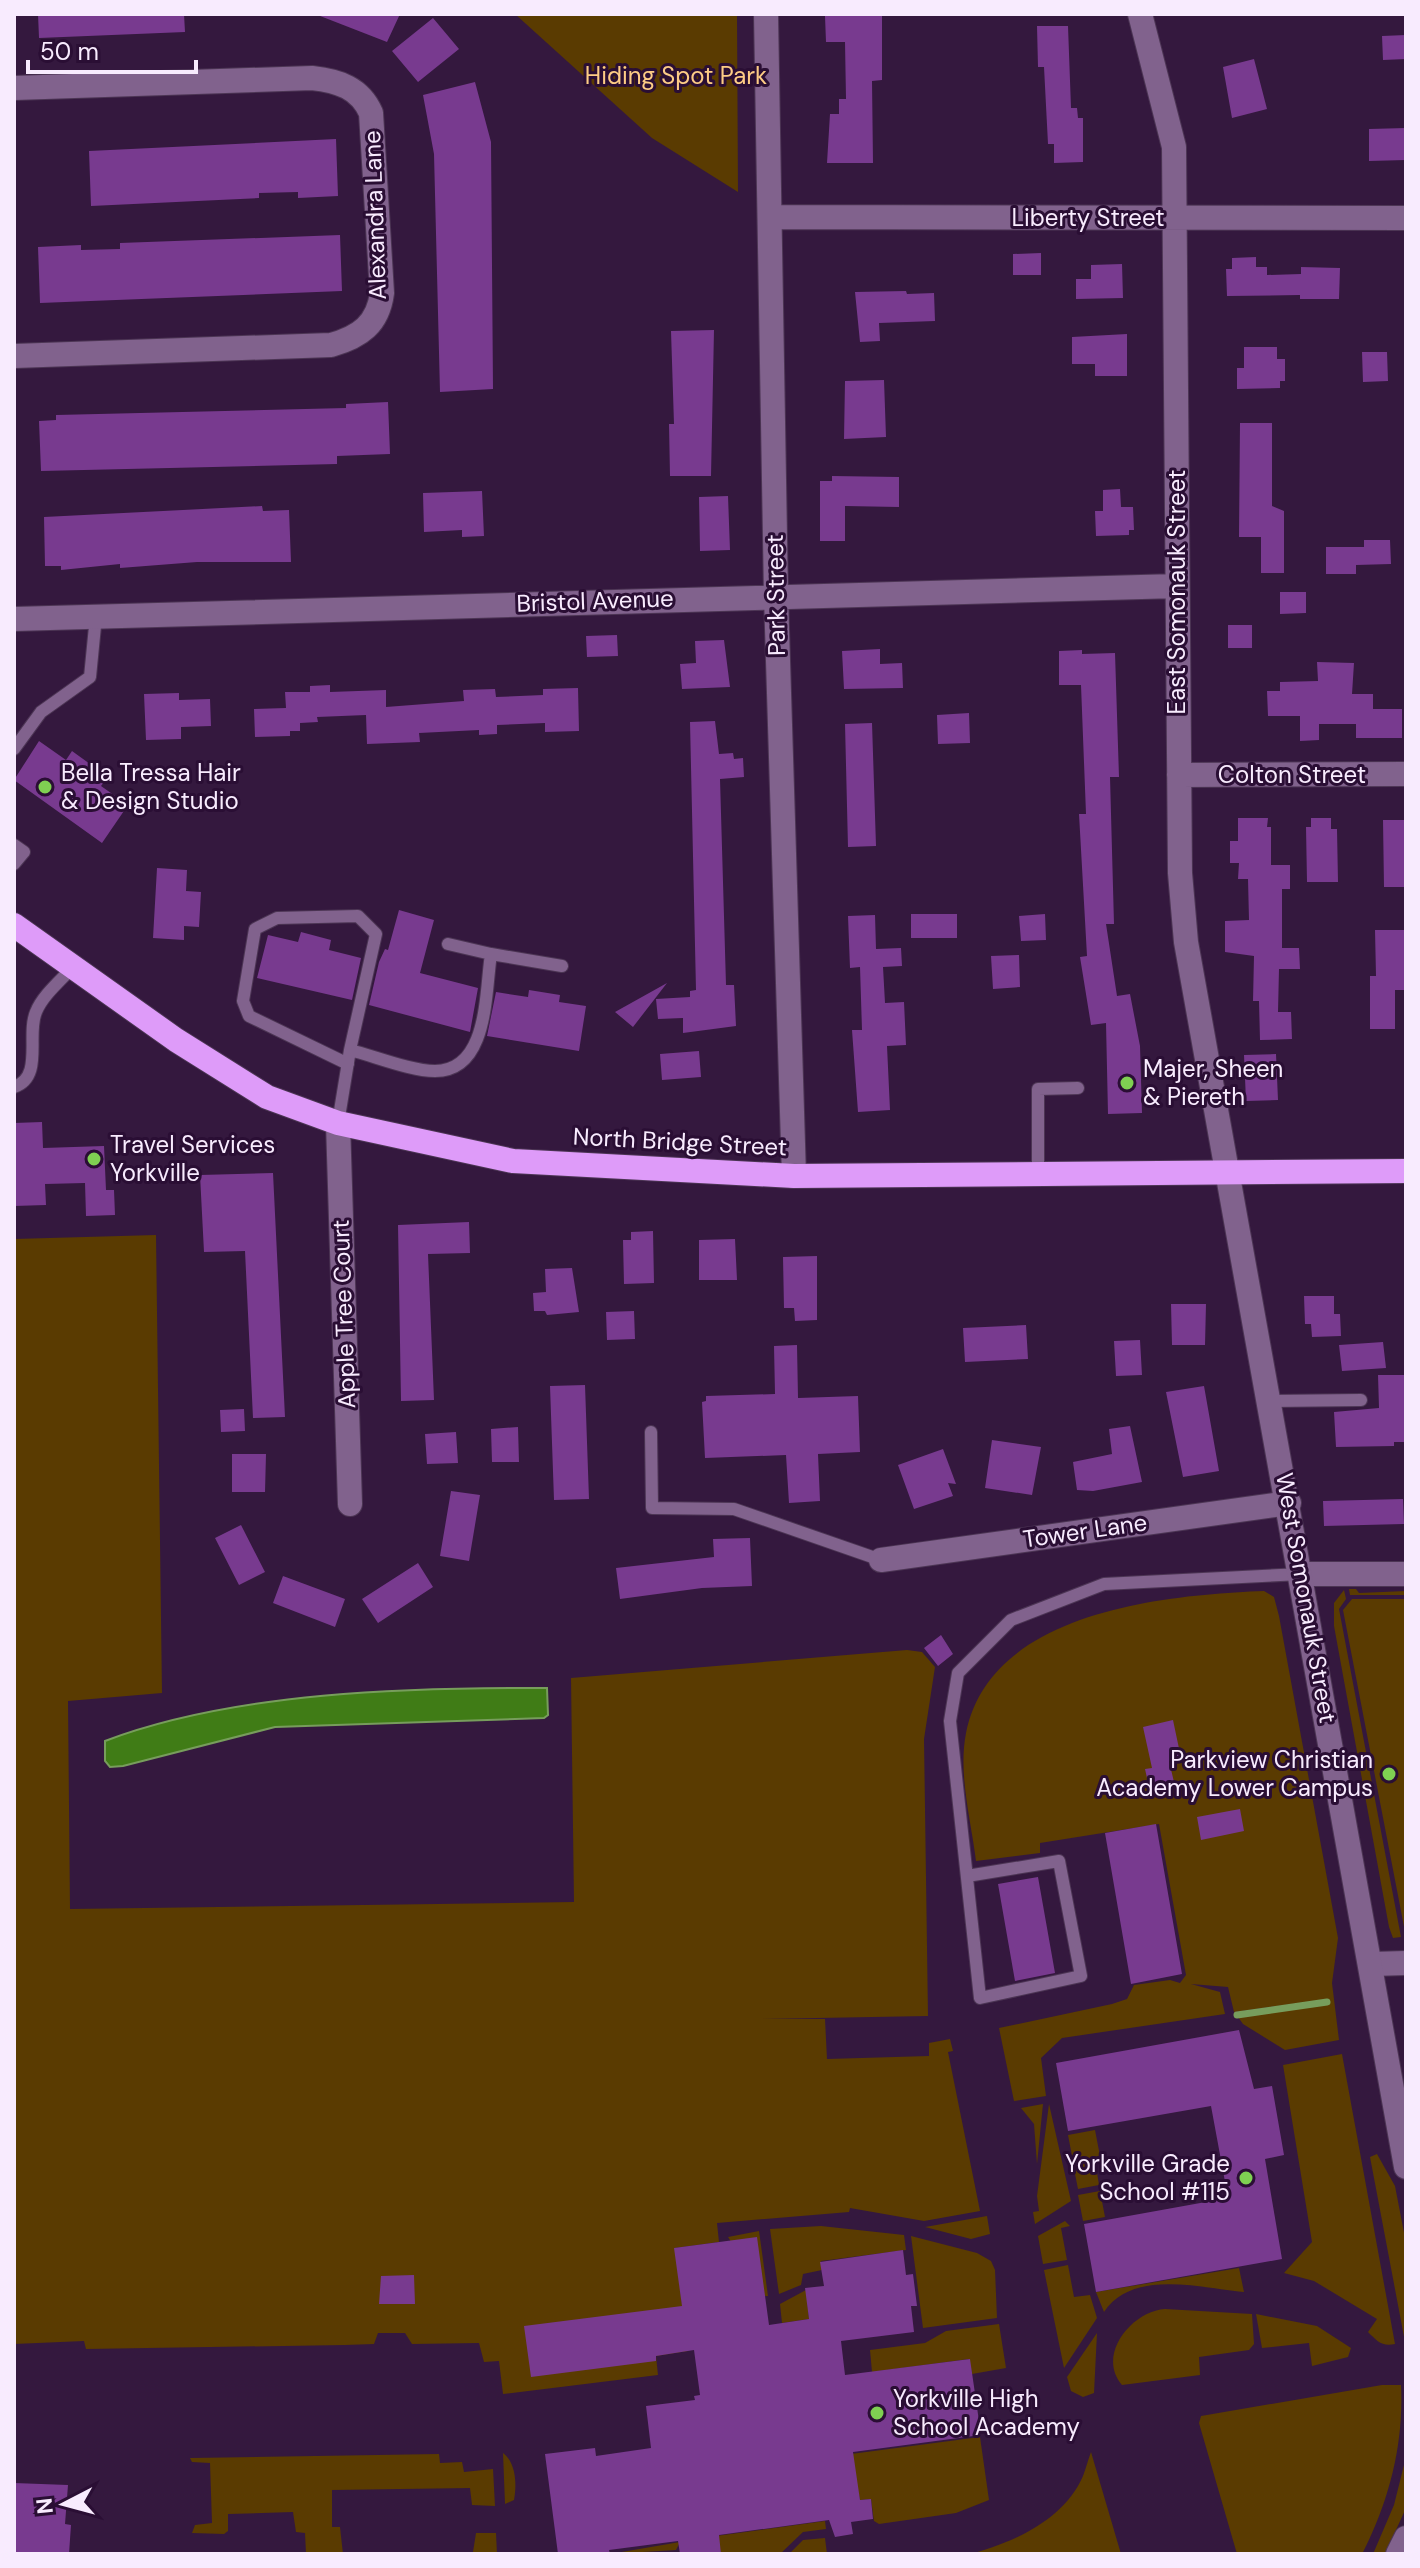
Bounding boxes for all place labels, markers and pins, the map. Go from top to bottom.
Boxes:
place label: Bella Tressa Hair & Design Studio [61,757,241,816]
marker: Bella Tressa Hair & Design Studio [36,778,54,796]
place label: Majer, Sheen & Piereth [1143,1053,1283,1112]
marker: Majer, Sheen & Piereth [1118,1074,1136,1092]
place label: Travel Services Yorkville [110,1129,275,1188]
marker: Travel Services Yorkville [85,1150,103,1168]
place label: Parkview Christian Academy Lower Campus [1096,1744,1373,1803]
marker: Parkview Christian Academy Lower Campus [1380,1765,1398,1783]
place label: Yorkville Grade School #115 [1065,2148,1230,2207]
marker: Yorkville Grade School #115 [1237,2169,1255,2187]
place label: Yorkville High School Academy [893,2383,1080,2442]
marker: Yorkville High School Academy [868,2404,886,2422]

